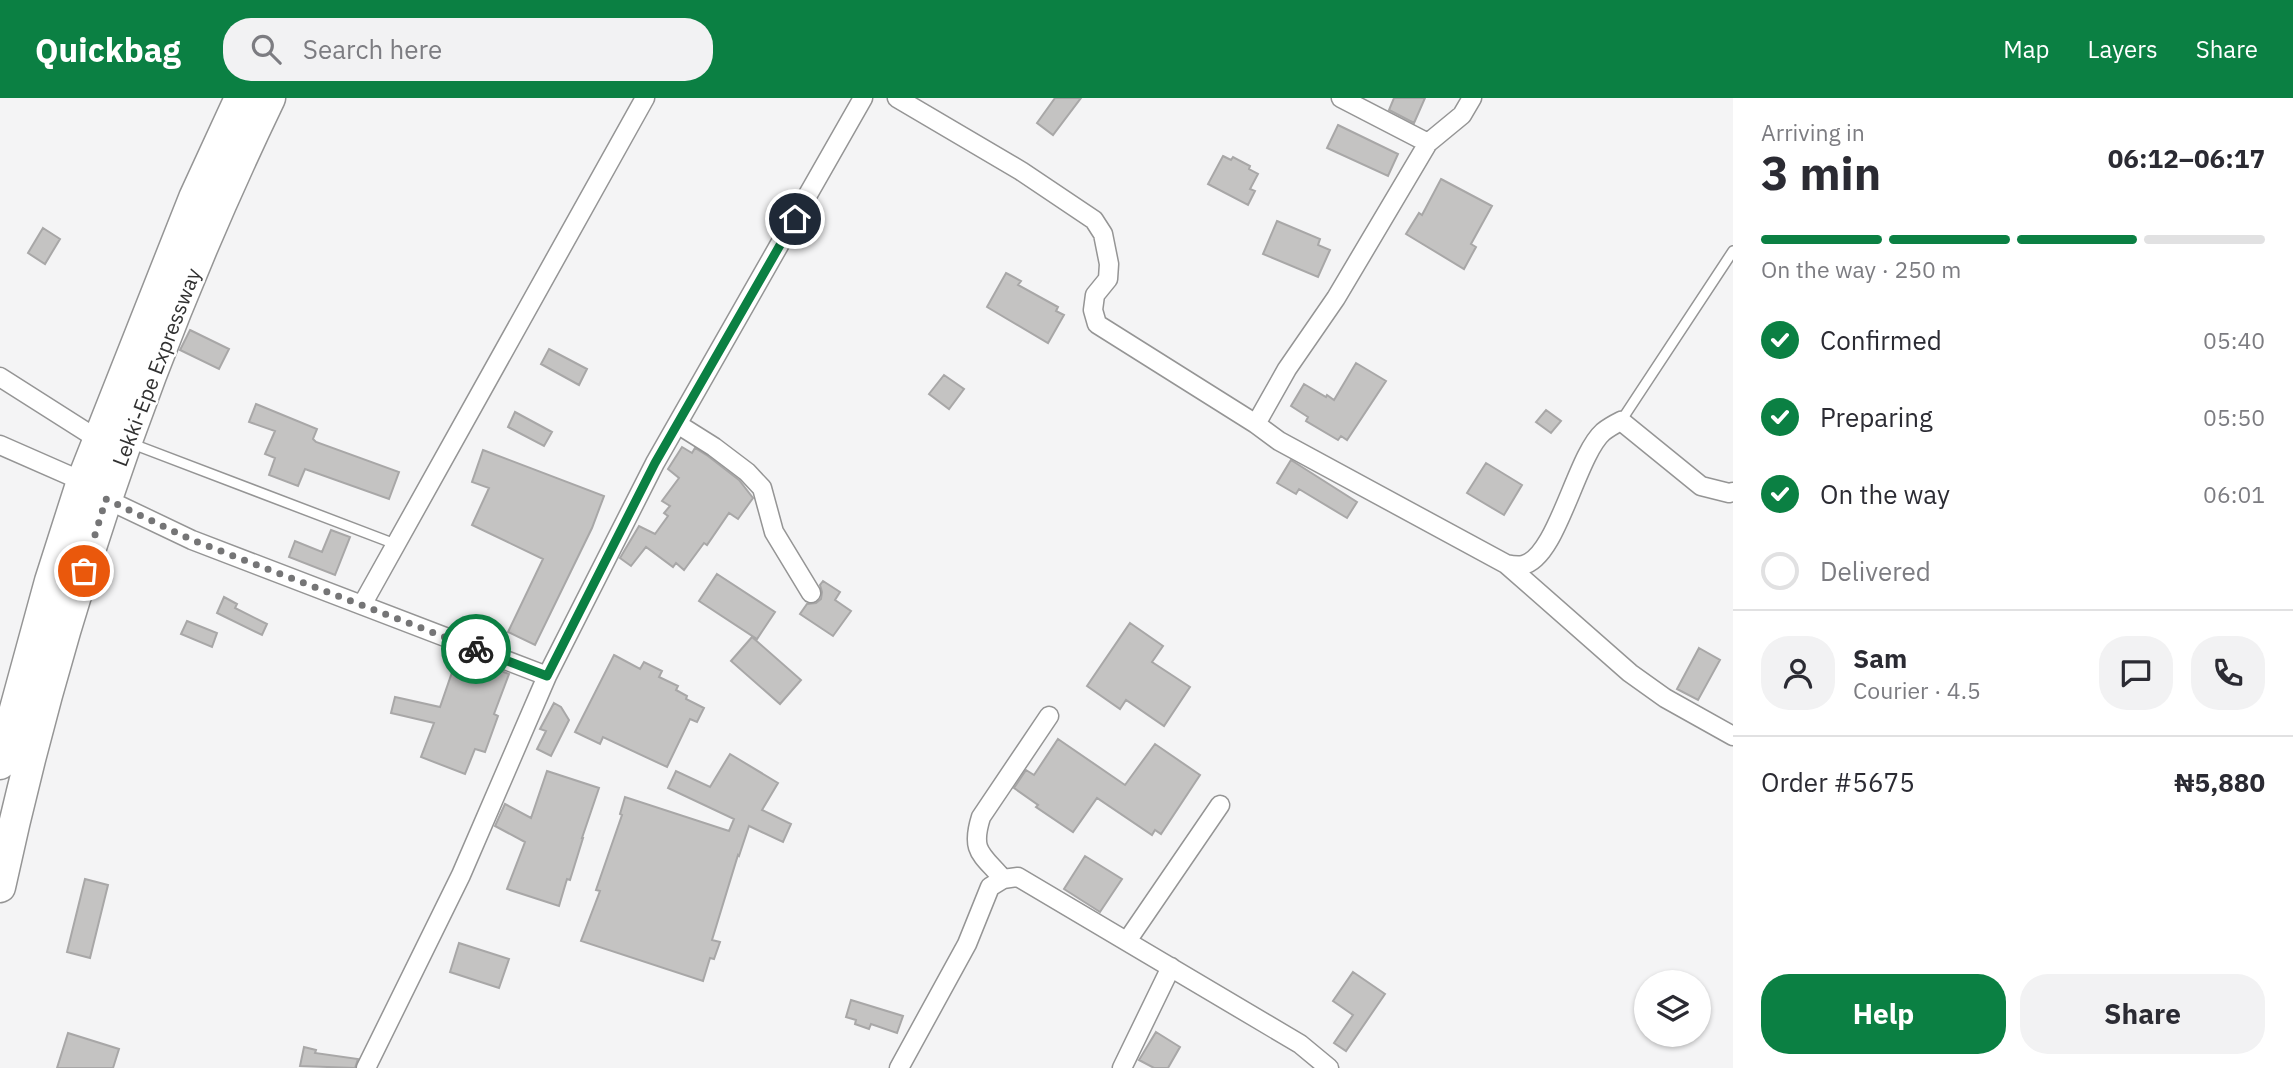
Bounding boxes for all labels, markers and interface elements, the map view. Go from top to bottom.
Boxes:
search box [223,18,713,81]
text: Quickbag [35,28,181,71]
icon: search [247,30,285,68]
text: Search here [303,32,442,66]
text: Map [2003,33,2050,65]
text: Layers [2088,33,2158,65]
text: Share [2196,33,2258,65]
text: Arriving in [1761,117,1865,147]
text: 06:12–06:17 [2108,141,2265,175]
text: 3 min [1761,143,1881,203]
pin [765,189,825,249]
icon: home [776,200,814,238]
text: On the way · 250 m [1761,254,1961,284]
street label: Lekki-Epe Expressway [105,263,207,470]
icon: check [1761,321,1799,359]
text: Confirmed [1820,323,1942,357]
text: 05:40 [2203,325,2265,355]
icon: check [1761,398,1799,436]
text: Preparing [1820,400,1933,434]
text: 05:50 [2203,402,2265,432]
icon: check [1761,475,1799,513]
text: On the way [1820,477,1950,511]
text: 06:01 [2203,479,2265,509]
pin [54,541,114,601]
icon: bag [65,552,103,590]
text: Delivered [1820,554,1931,588]
courier [441,614,511,684]
icon: bike [457,630,495,668]
button: person [1761,636,1835,710]
button: chat [2099,636,2173,710]
button: phone [2191,636,2265,710]
text: Sam [1853,641,1907,675]
text: Courier · 4.5 [1853,675,1981,705]
text: Order #5675 [1761,765,1915,799]
text: ₦5,880 [2174,765,2265,799]
map controls [1634,970,1711,1047]
button: layers [1634,970,1711,1047]
button: Help [1761,974,2006,1054]
button: Share [2020,974,2265,1054]

